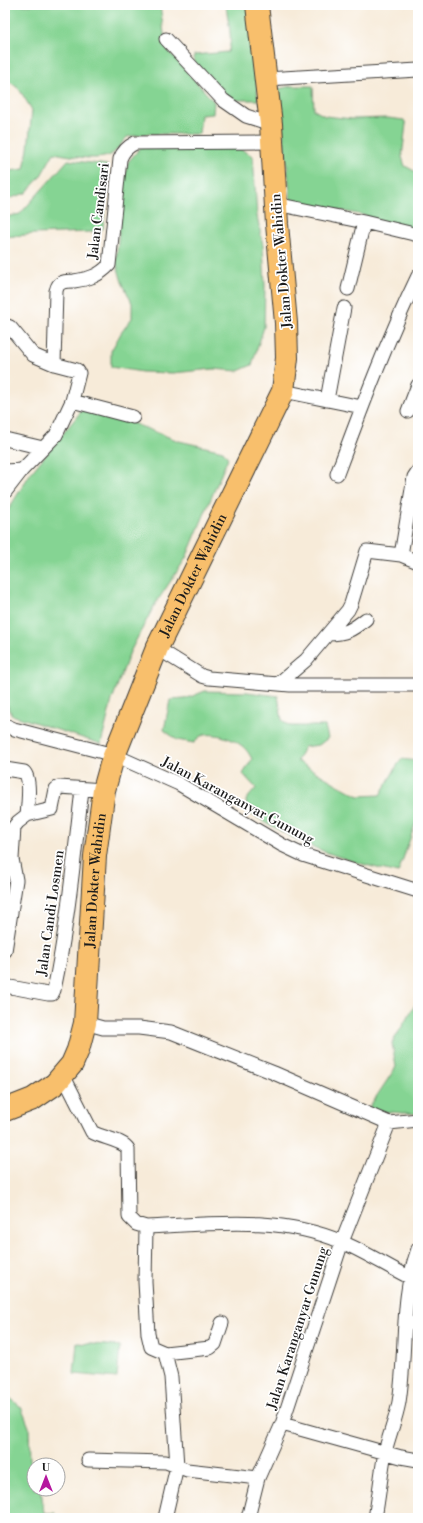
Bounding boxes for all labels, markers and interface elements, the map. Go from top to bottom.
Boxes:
street label: Jalan Candisari [84,161,114,261]
street label: Jalan Dokter Wahidin [267,192,297,330]
street label: Jalan Dokter Wahidin [155,510,232,641]
street label: Jalan Karanganyar Gunung [157,752,318,849]
street label: Jalan Dokter Wahidin [81,811,111,949]
street label: Jalan Candi Losmen [33,848,69,978]
street label: Jalan Karanganyar Gunung [263,1244,333,1413]
north arrow [26,1457,66,1497]
text: U [42,1461,51,1475]

